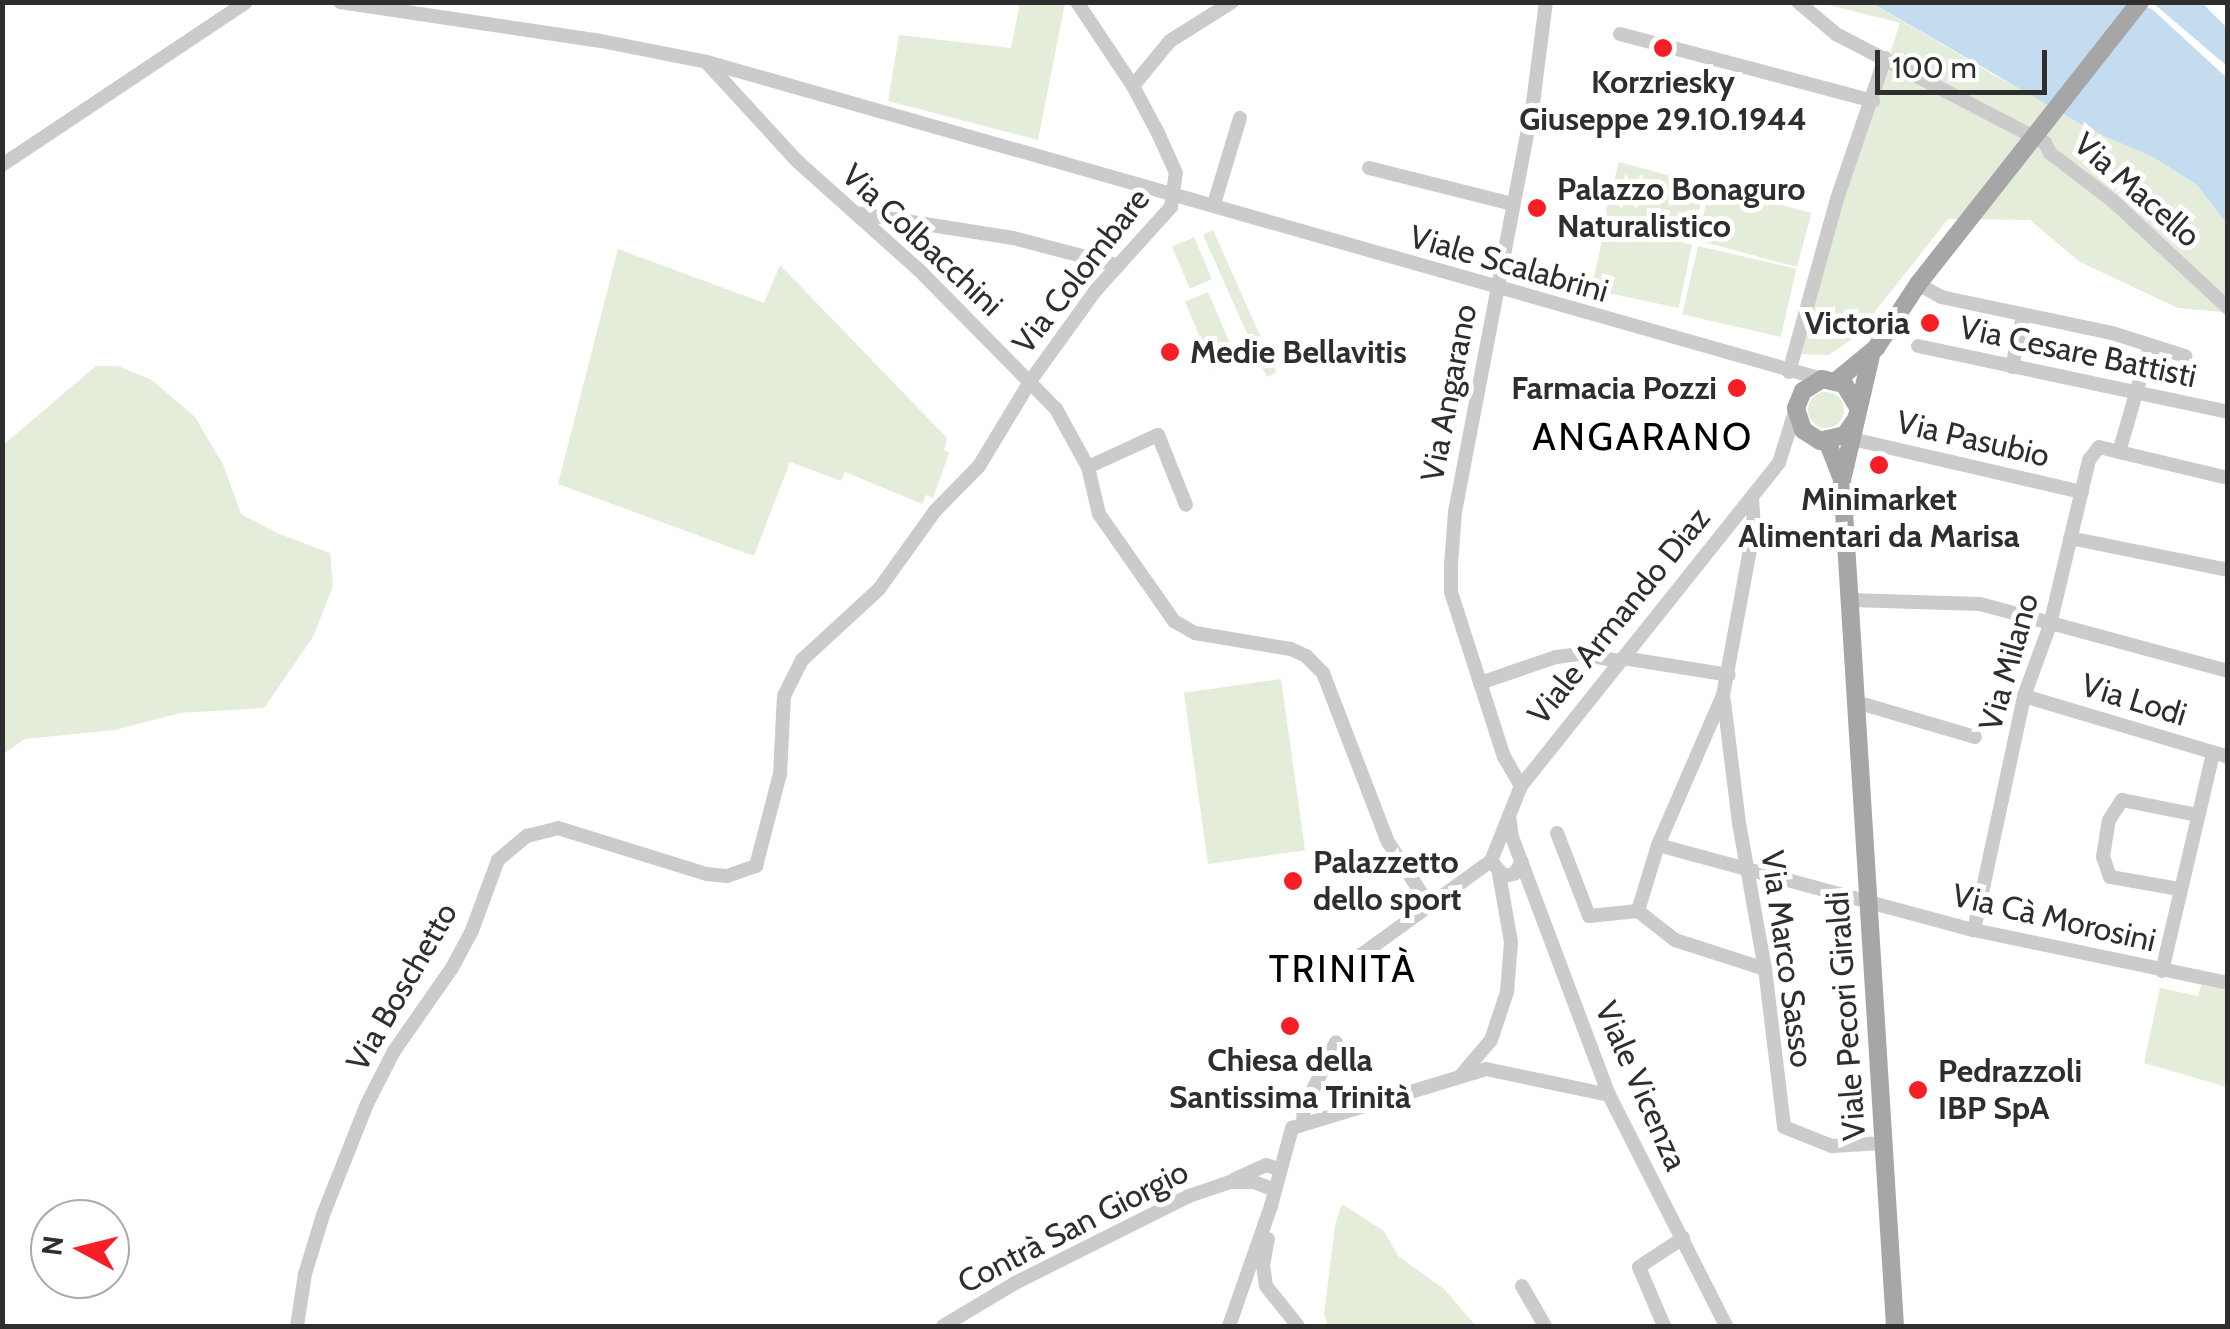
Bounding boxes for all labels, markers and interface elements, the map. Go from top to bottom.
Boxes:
scale bar [1880,30,2052,92]
marker: Korzriesky Giuseppe 29.10.1944 [1652,37,1674,59]
text: 100 m [1892,49,1977,86]
place label: Korzriesky Giuseppe 29.10.1944 [1519,64,1807,139]
street label: Via Macello [2066,125,2208,255]
street label: Via Colbacchini [834,156,1010,324]
place label: Palazzo Bonaguro Naturalistico [1557,171,1805,246]
street label: Via Colombare [1004,181,1158,361]
marker: Palazzo Bonaguro Naturalistico [1526,197,1548,219]
street label: Viale Scalabrini [1405,217,1613,311]
street label: Via Angarano [1413,301,1485,485]
place label: Victoria [1805,304,1910,342]
street label: Via Cesare Battisti [1956,308,2200,396]
marker: Victoria [1919,312,1941,334]
place label: Medie Bellavitis [1190,333,1407,371]
marker: Medie Bellavitis [1159,341,1181,363]
place label: Farmacia Pozzi [1511,369,1717,407]
marker: Farmacia Pozzi [1726,377,1748,399]
street label: Via Pasubio [1893,403,2053,475]
district label: ANGARANO [1532,414,1754,460]
marker: Minimarket Alimentari da Marisa [1868,454,1890,476]
place label: Minimarket Alimentari da Marisa [1738,481,2020,556]
street label: Viale Armando Diaz [1520,500,1718,732]
street label: Via Milano [1971,589,2047,735]
street label: Via Lodi [2077,666,2191,734]
place label: Palazzetto dello sport [1313,844,1462,919]
street label: Via Marco Sasso [1753,848,1821,1070]
marker: Palazzetto dello sport [1282,870,1304,892]
street label: Via Cà Morosini [1948,876,2160,960]
street label: Viale Pecori Giraldi [1818,890,1874,1142]
street label: Via Boschetto [338,896,466,1078]
district label: TRINITÀ [1269,946,1417,992]
street label: Viale Vicenza [1587,996,1695,1176]
marker: Chiesa della Santissima Trinità [1279,1015,1301,1037]
place label: Chiesa della Santissima Trinità [1169,1042,1411,1117]
place label: Pedrazzoli IBP SpA [1938,1053,2082,1128]
marker: Pedrazzoli IBP SpA [1907,1079,1929,1101]
street label: Contrà San Giorgio [951,1152,1195,1302]
north arrow [30,1199,130,1299]
text: N [34,1234,70,1257]

